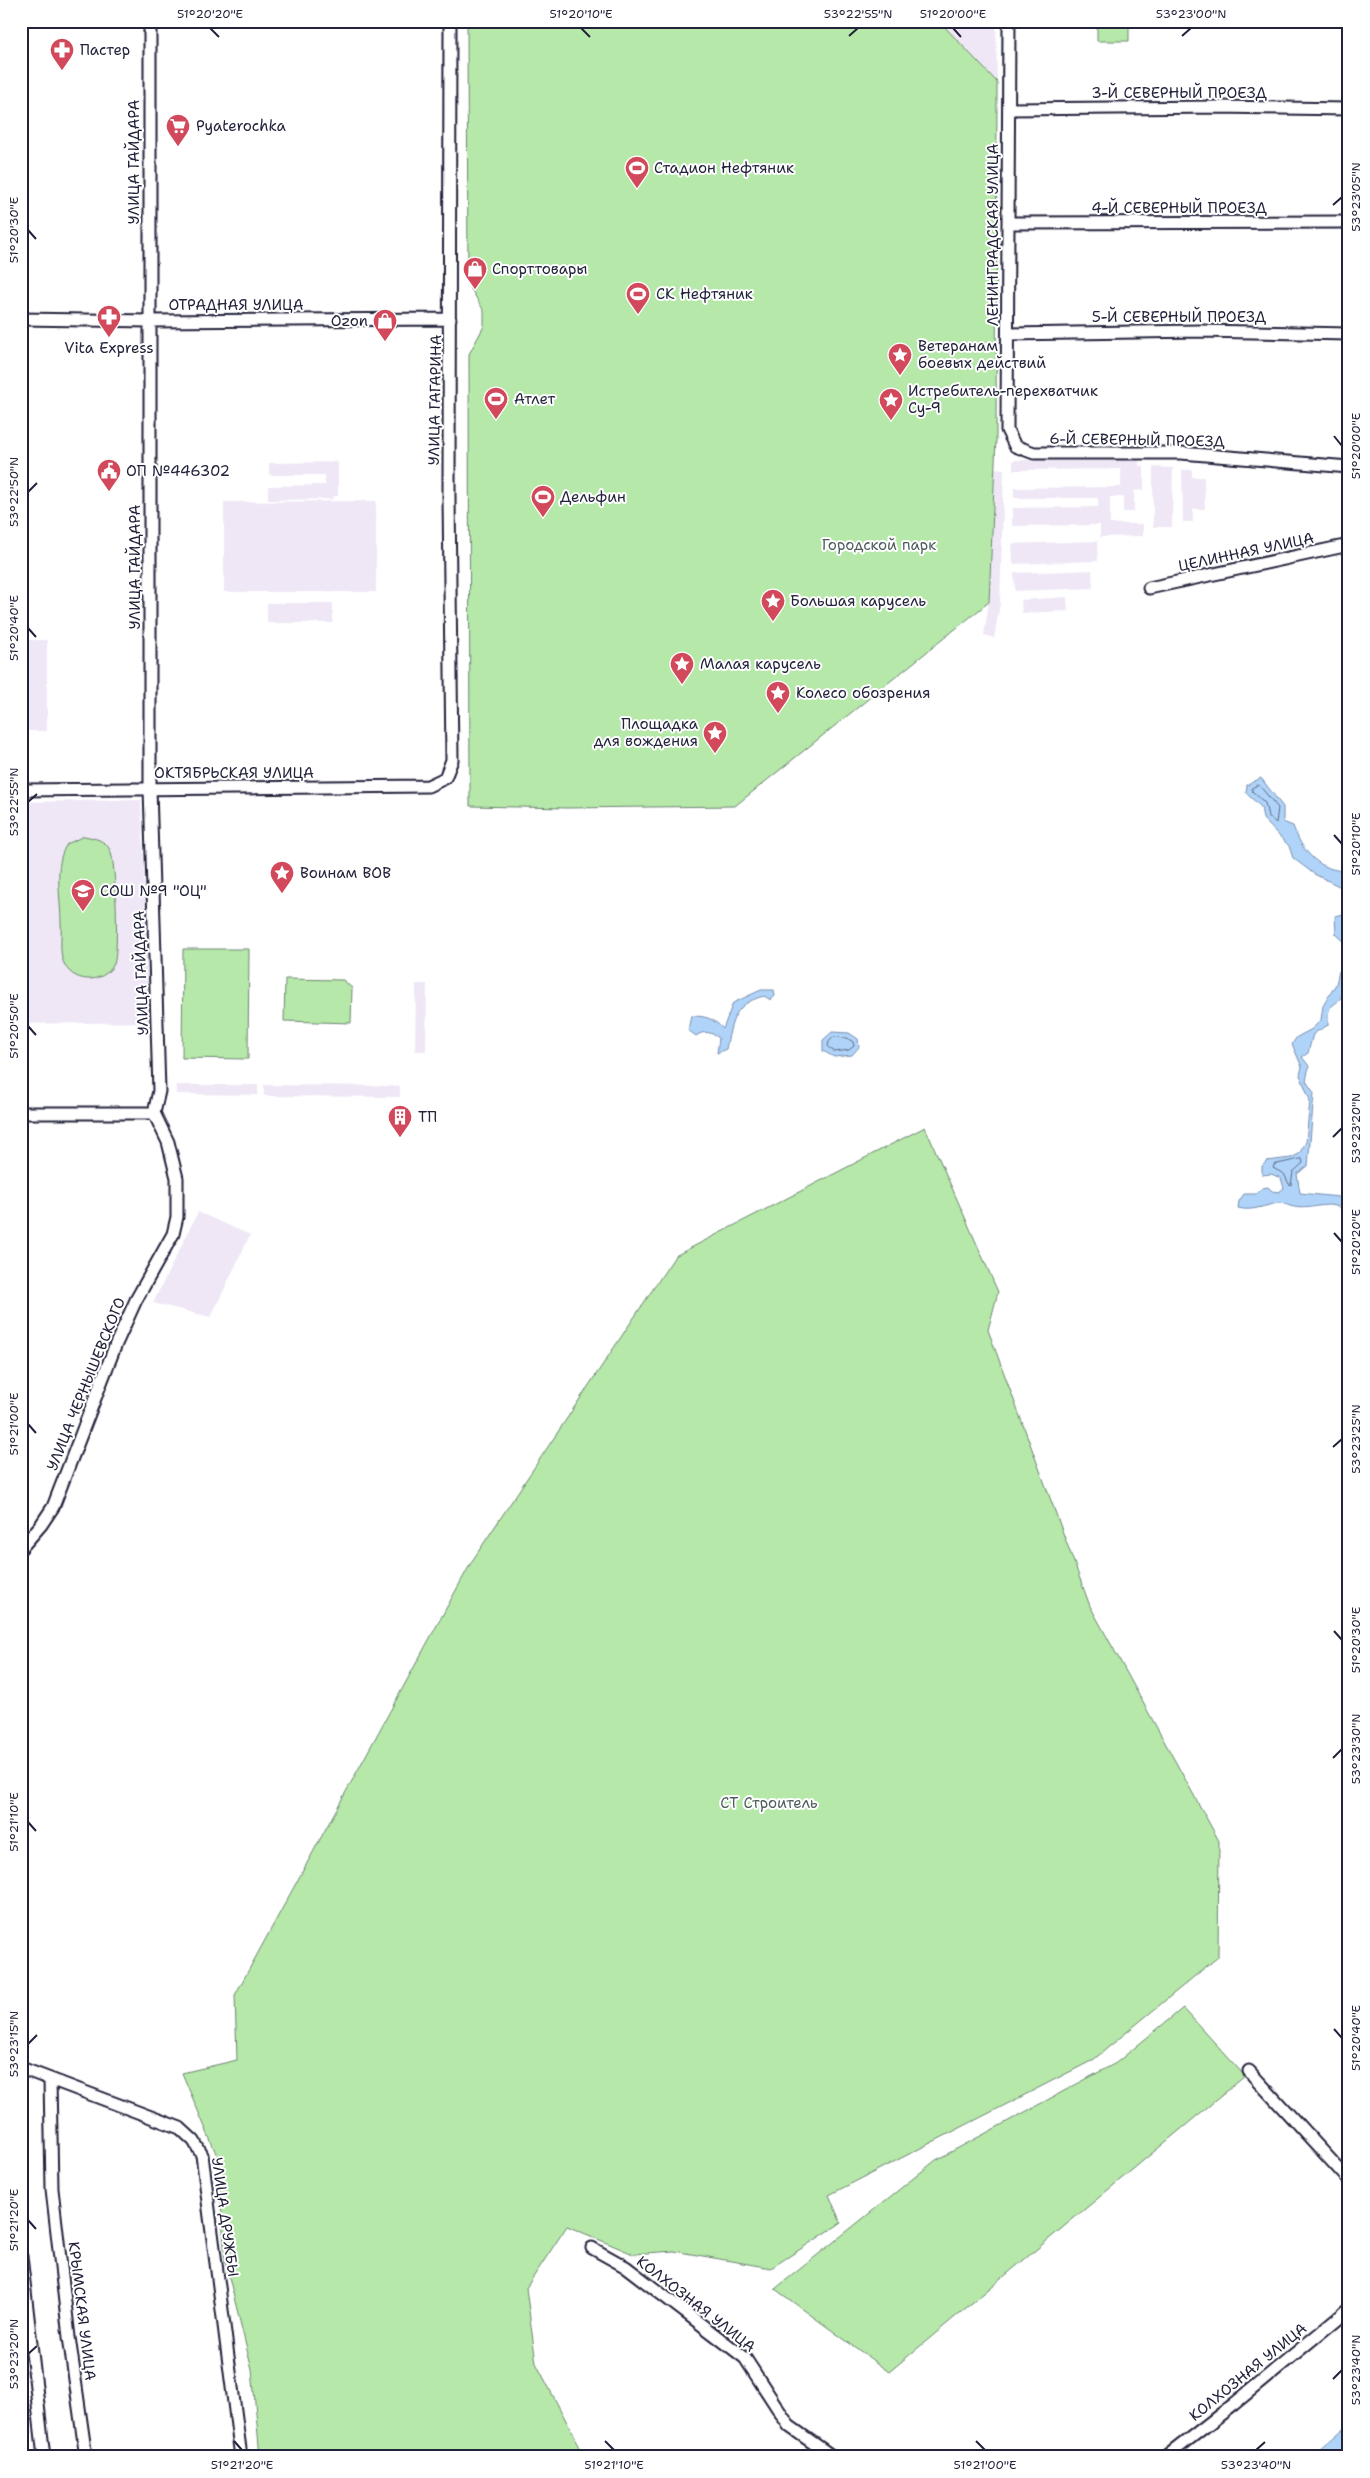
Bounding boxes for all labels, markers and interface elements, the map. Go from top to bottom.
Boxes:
text: 51°20'20"E [177,6,243,22]
text: 51°20'10"E [549,6,613,22]
text: 53°22'55"N [824,6,892,22]
text: 51°20'00"E [920,6,986,22]
text: 53°23'00"N [1156,6,1226,22]
pharmacy icon: Пастер [49,37,75,71]
place label: Пастер [80,40,130,60]
street label: 3-Й СЕВЕРНЫЙ ПРОЕЗД [1091,82,1267,103]
street label: УЛИЦА ГАЙДАРА [123,99,144,224]
supermarket icon: Pyaterochka [165,113,191,147]
place label: Pyaterochka [196,116,287,136]
street label: ЛЕНИНГРАДСКАЯ УЛИЦА [983,144,1003,326]
sports icon: Стадион Нефтяник [624,155,650,189]
place label: Стадион Нефтяник [654,158,794,178]
text: 53°23'05"N [1348,162,1364,232]
text: 51°20'30"E [6,197,22,263]
street label: 4-Й СЕВЕРНЫЙ ПРОЕЗД [1091,197,1268,218]
shop icon: Спорттовары [462,256,488,290]
place label: Спорттовары [492,259,587,279]
sports icon: СК Нефтяник [625,281,651,315]
place label: СК Нефтяник [656,284,753,304]
street label: ОТРАДНАЯ УЛИЦА [168,295,304,315]
pharmacy icon: Vita Express [96,304,122,338]
street label: 5-Й СЕВЕРНЫЙ ПРОЕЗД [1092,306,1267,327]
shop icon: Ozon [372,308,398,342]
place label: Ozon [331,311,368,331]
street label: УЛИЦА ГАГАРИНА [424,334,446,466]
place label: Ветеранам боевых действий [918,336,1046,373]
place label: Vita Express [64,338,154,358]
place icon: Ветеранам боевых действий [887,342,913,376]
place label: Истребитель-перехватчик Су-9 [908,381,1098,418]
sports icon: Атлет [483,386,509,420]
place icon: Истребитель-перехватчик Су-9 [878,387,904,421]
place label: Атлет [514,389,556,409]
text: 51°20'00"E [1348,413,1364,479]
street label: 6-Й СЕВЕРНЫЙ ПРОЕЗД [1049,427,1226,452]
text: 53°22'50"N [6,457,22,527]
public building icon: ОП №446302 [96,458,122,492]
place label: ОП №446302 [126,461,230,481]
sports icon: Дельфин [530,484,556,518]
place label: Дельфин [560,487,626,507]
street label: УЛИЦА ГАЙДАРА [124,504,145,629]
street label: ЦЕЛИННАЯ УЛИЦА [1176,528,1316,576]
park label: Городской парк [822,535,936,555]
place icon: Большая карусель [760,588,786,622]
place label: Большая карусель [790,591,926,611]
text: 51°20'40"E [6,595,22,661]
place icon: Малая карусель [669,651,695,685]
place label: Малая карусель [700,654,821,674]
place icon: Колесо обозрения [765,680,791,714]
place label: Колесо обозрения [796,683,931,703]
place label: Площадка для вождения [594,714,699,751]
place icon: Площадка для вождения [702,720,728,754]
street label: ОКТЯБРЬСКАЯ УЛИЦА [154,763,314,783]
text: 53°22'55"N [6,768,22,836]
text: 51°20'10"E [1348,812,1364,876]
place icon: Воинам ВОВ [269,860,295,894]
place label: Воинам ВОВ [300,863,391,883]
school or university icon: СОШ №9 "ОЦ" [70,878,96,912]
place label: СОШ №9 "ОЦ" [100,881,207,901]
street label: УЛИЦА ГАЙДАРА [128,910,153,1036]
text: 51°20'50"E [6,993,22,1059]
text: 53°23'20"N [1348,1093,1364,1163]
building icon: ТП [387,1104,413,1138]
place label: ТП [418,1107,437,1127]
text: 51°20'20"E [1348,1209,1364,1275]
street label: УЛИЦА ЧЕРНЫШЕВСКОГО [42,1294,130,1474]
text: 51°21'00"E [6,1393,22,1455]
text: 53°23'25"N [1348,1404,1364,1474]
text: 51°20'30"E [1348,1607,1364,1673]
text: 53°23'30"N [1348,1714,1364,1784]
text: 51°21'10"E [6,1792,22,1852]
park label: СТ Строитель [720,1793,818,1813]
text: 51°20'40"E [1348,2005,1364,2071]
text: 53°23'15"N [6,2011,22,2077]
street label: УЛИЦА ДРУЖБЫ [207,2156,243,2278]
text: 51°21'20"E [6,2189,22,2251]
street label: КРЫМСКАЯ УЛИЦА [64,2240,100,2382]
street label: КОЛХОЗНАЯ УЛИЦА [632,2251,760,2357]
street label: КОЛХОЗНАЯ УЛИЦА [1185,2318,1311,2426]
text: 53°23'20"N [6,2319,22,2389]
text: 53°23'40"N [1348,2335,1364,2405]
text: 51°21'20"E [211,2457,273,2473]
text: 51°21'10"E [584,2457,644,2473]
text: 51°21'00"E [954,2457,1016,2473]
text: 53°23'40"N [1221,2457,1291,2473]

